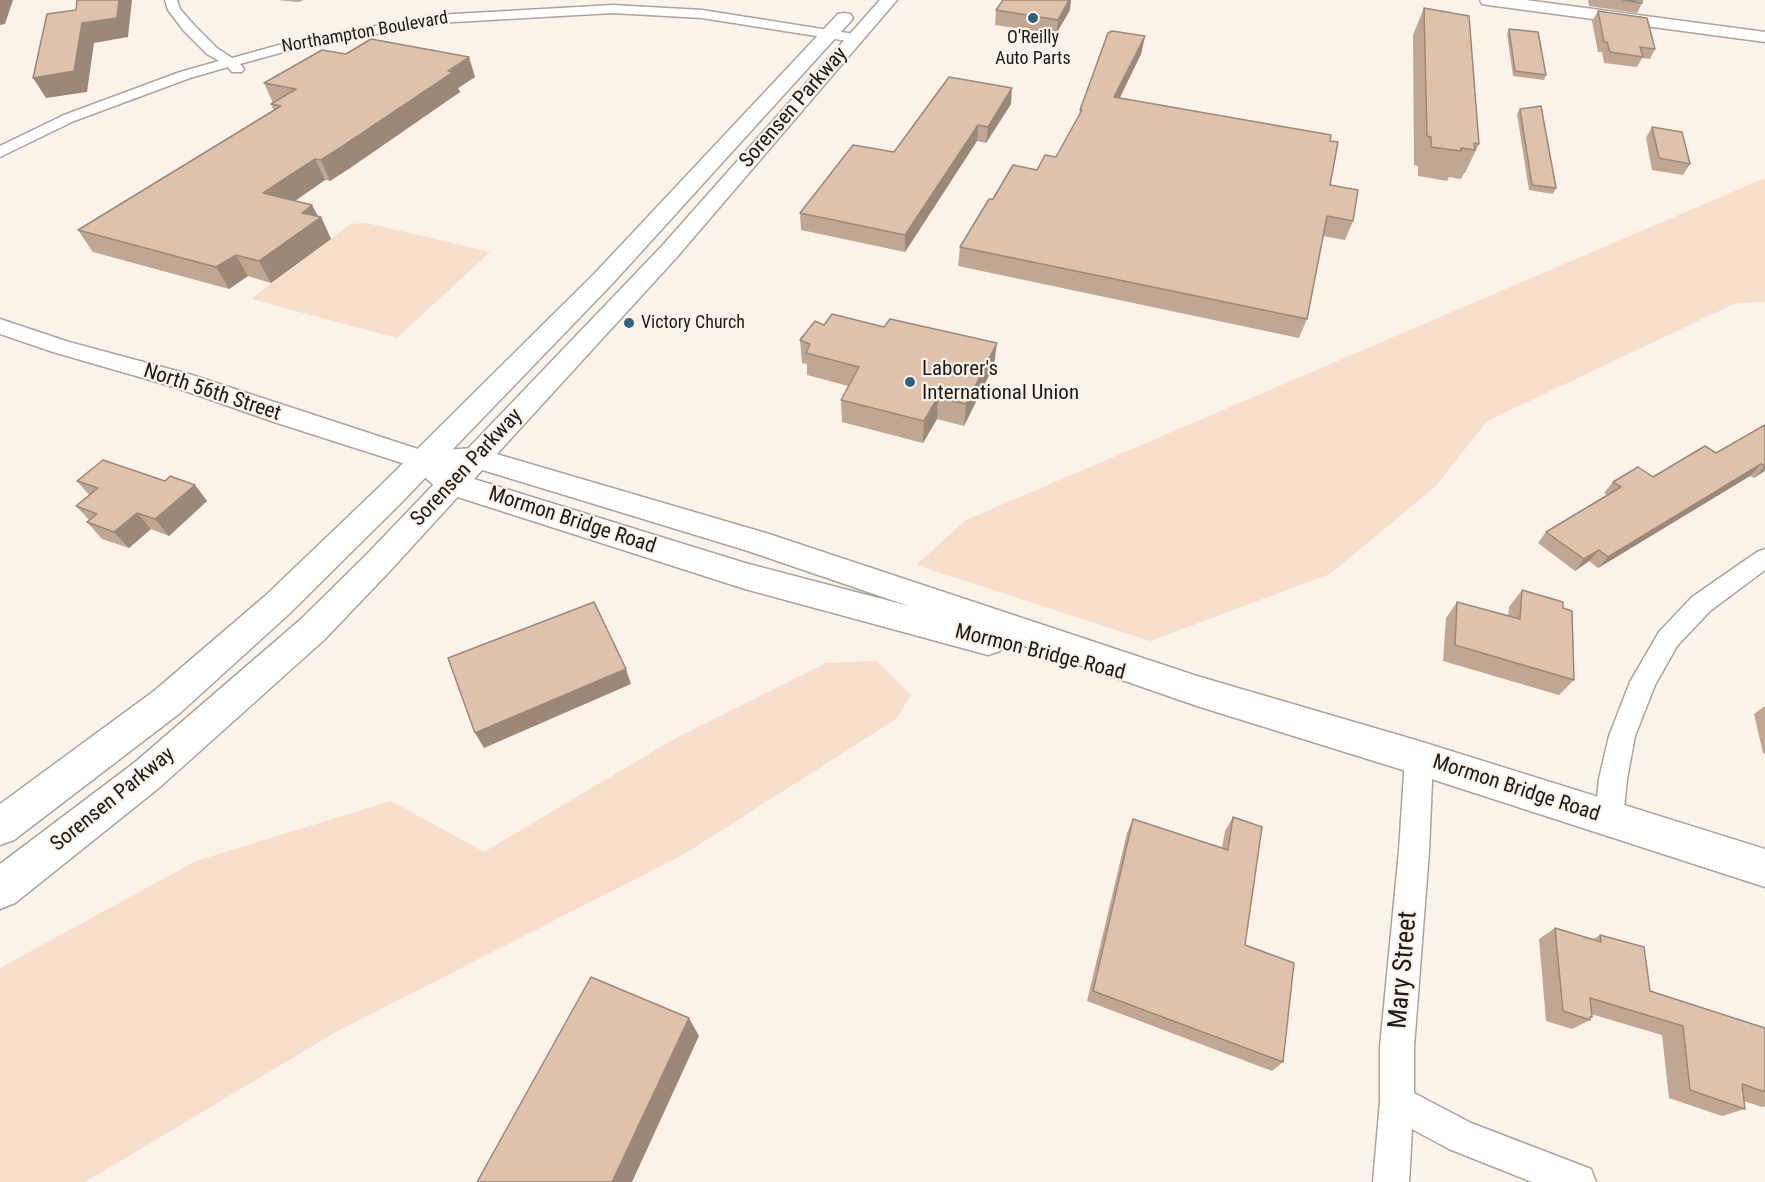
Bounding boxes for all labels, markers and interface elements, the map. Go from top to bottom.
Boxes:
street label: Northampton Boulevard [280,8,450,58]
marker: O'Reilly Auto Parts [1026,11,1040,25]
place label: O'Reilly Auto Parts [995,27,1071,70]
street label: Sorensen Parkway [735,42,853,174]
place label: Victory Church [641,312,745,334]
marker: Victory Church [622,316,636,330]
place label: Laborer's International Union [922,357,1079,407]
street label: North 56th Street [140,359,284,427]
marker: Laborer's International Union [903,375,917,389]
street label: Sorensen Parkway [406,404,528,532]
street label: Mormon Bridge Road [485,482,659,560]
street label: Mormon Bridge Road [952,620,1128,686]
street label: Sorensen Parkway [46,742,180,858]
street label: Mormon Bridge Road [1429,750,1603,828]
street label: Mary Street [1383,910,1425,1030]

